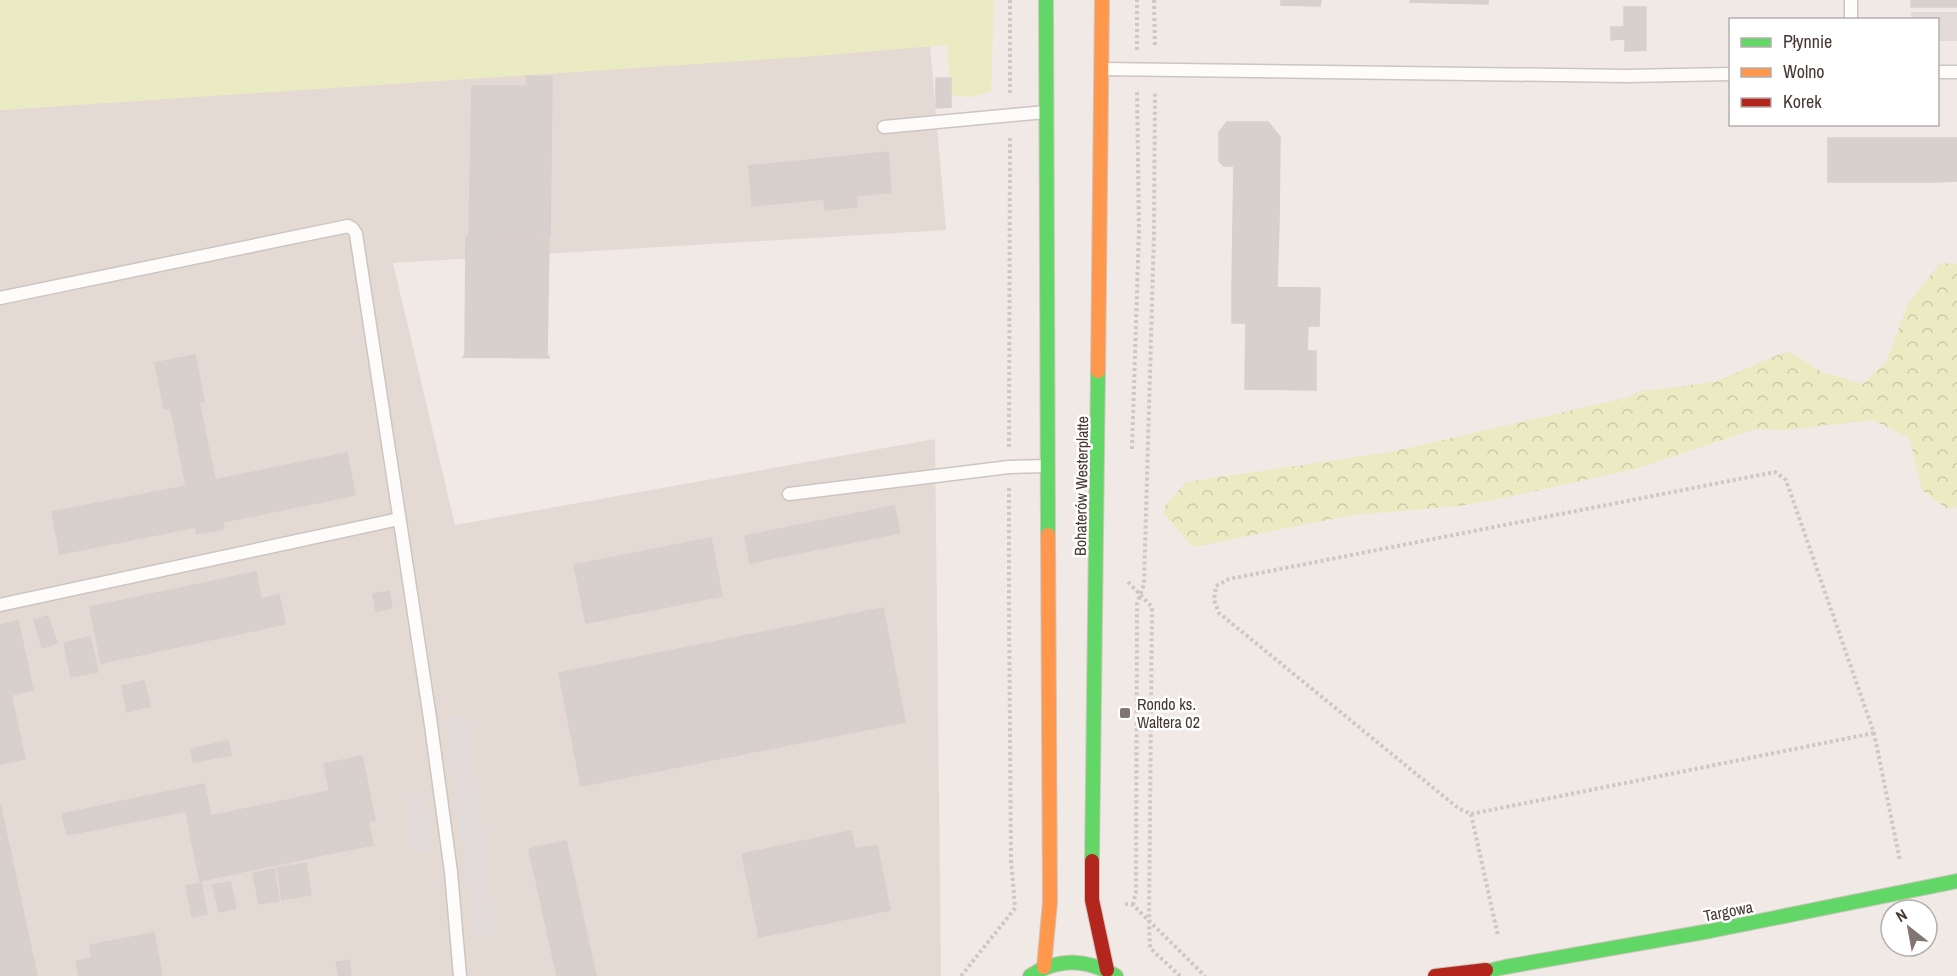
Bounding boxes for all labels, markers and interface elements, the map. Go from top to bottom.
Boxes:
legend [1729,18,1939,126]
text: Płynnie [1783,29,1832,54]
text: Wolno [1783,59,1825,84]
text: Korek [1783,89,1822,114]
street label: Bohaterów Westerplatte [1069,416,1093,556]
place label: Rondo ks. Waltera 02 [1137,693,1200,733]
marker: Rondo ks. Waltera 02 [1118,706,1132,720]
street label: Targowa [1701,895,1755,927]
north arrow [1879,898,1939,958]
text: N [1892,903,1911,927]

